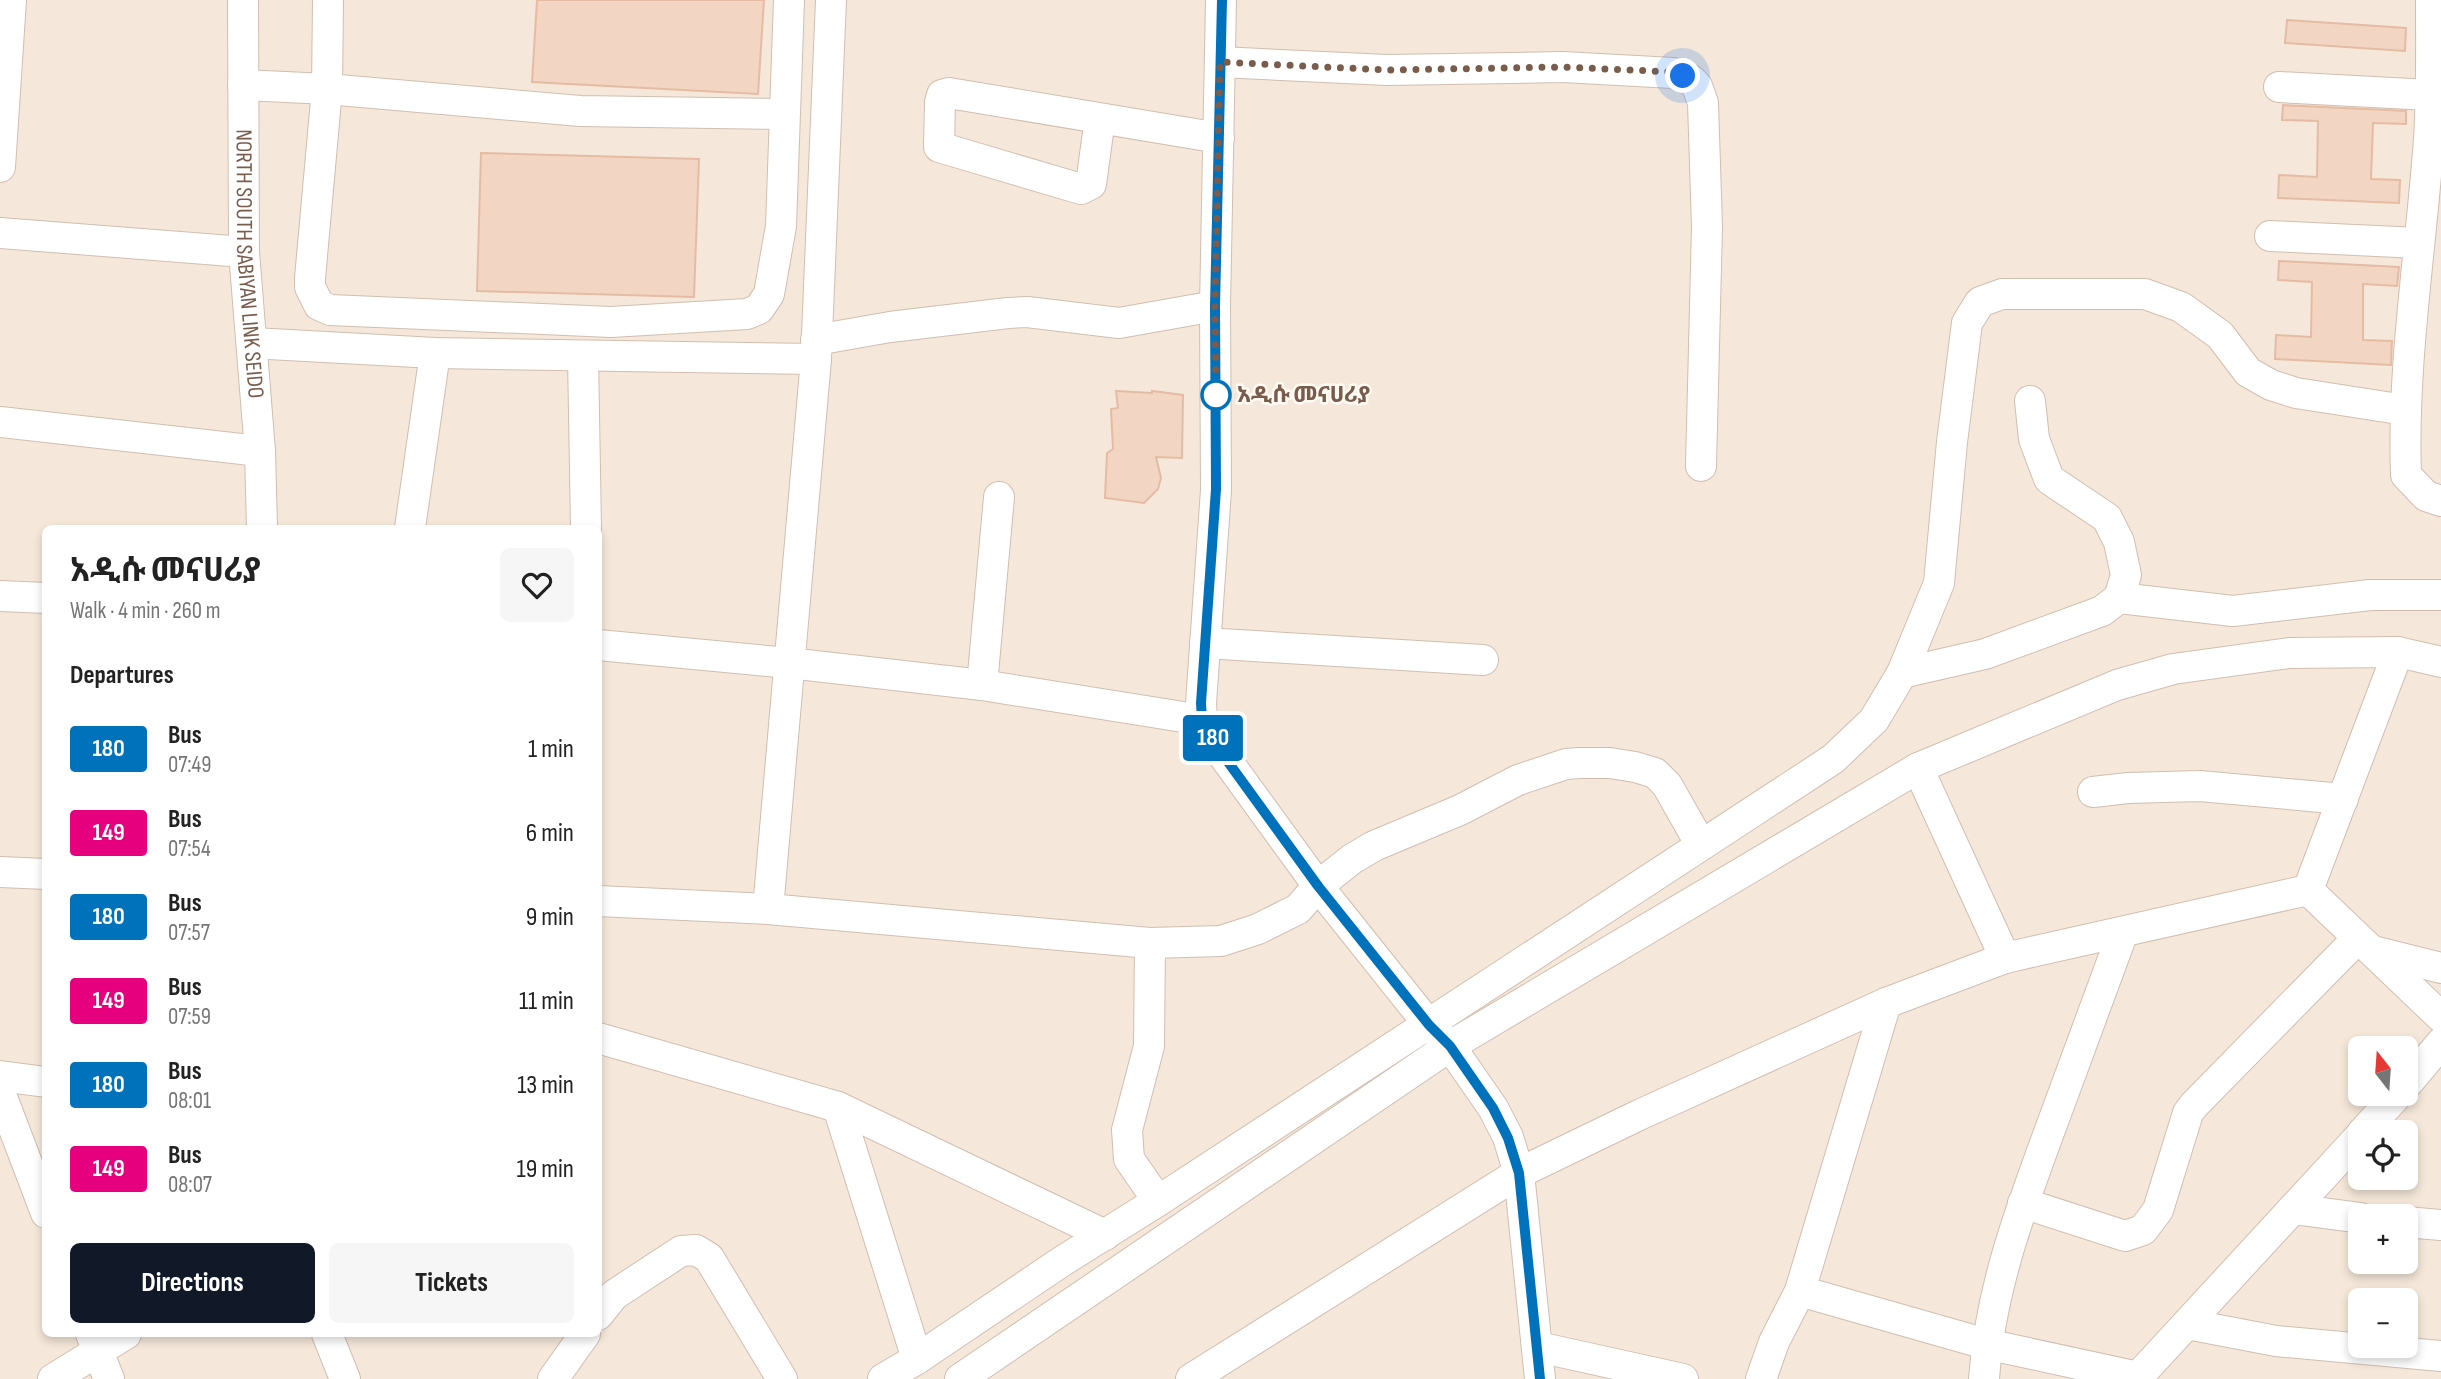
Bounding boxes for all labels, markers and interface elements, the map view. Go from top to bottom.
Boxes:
your location [1665,58,1700,93]
street label: NORTH SOUTH SABIYAN LINK SEIDO [230,129,270,399]
marker: አዲሱ መናሀሪያ [1201,380,1231,410]
place label: አዲሱ መናሀሪያ [1237,381,1370,409]
button: heart [500,548,574,622]
text: አዲሱ መናሀሪያ [70,551,261,591]
text: Walk · 4 min · 260 m [70,597,220,625]
text: Departures [70,660,174,691]
line badge: 180 [1173,715,1253,761]
text: Bus [168,720,202,751]
text: 180 [1197,723,1229,752]
text: 180 [92,734,125,763]
text: 1 min [528,734,574,765]
text: 07:49 [168,751,211,779]
text: Bus [168,804,202,835]
text: 149 [92,818,125,847]
text: 6 min [526,818,574,849]
text: 07:54 [168,835,211,863]
text: Bus [168,888,202,919]
text: 180 [92,902,125,931]
text: 9 min [526,902,574,933]
text: 07:57 [168,919,210,947]
text: Bus [168,972,202,1003]
text: 149 [92,986,125,1015]
text: 11 min [519,986,574,1017]
text: 07:59 [168,1003,211,1031]
north arrow [2348,1036,2418,1106]
map controls [2348,1036,2418,1358]
text: Bus [168,1056,202,1087]
text: 180 [92,1070,125,1099]
text: 13 min [517,1070,574,1101]
text: 08:01 [168,1087,211,1115]
button: locate [2348,1120,2418,1190]
text: Bus [168,1140,202,1171]
text: 149 [92,1154,125,1183]
text: 19 min [517,1154,574,1185]
text: 08:07 [168,1171,212,1199]
button: + [2348,1204,2418,1274]
button: Directions [70,1243,315,1323]
button: Tickets [329,1243,574,1323]
button: − [2348,1288,2418,1358]

